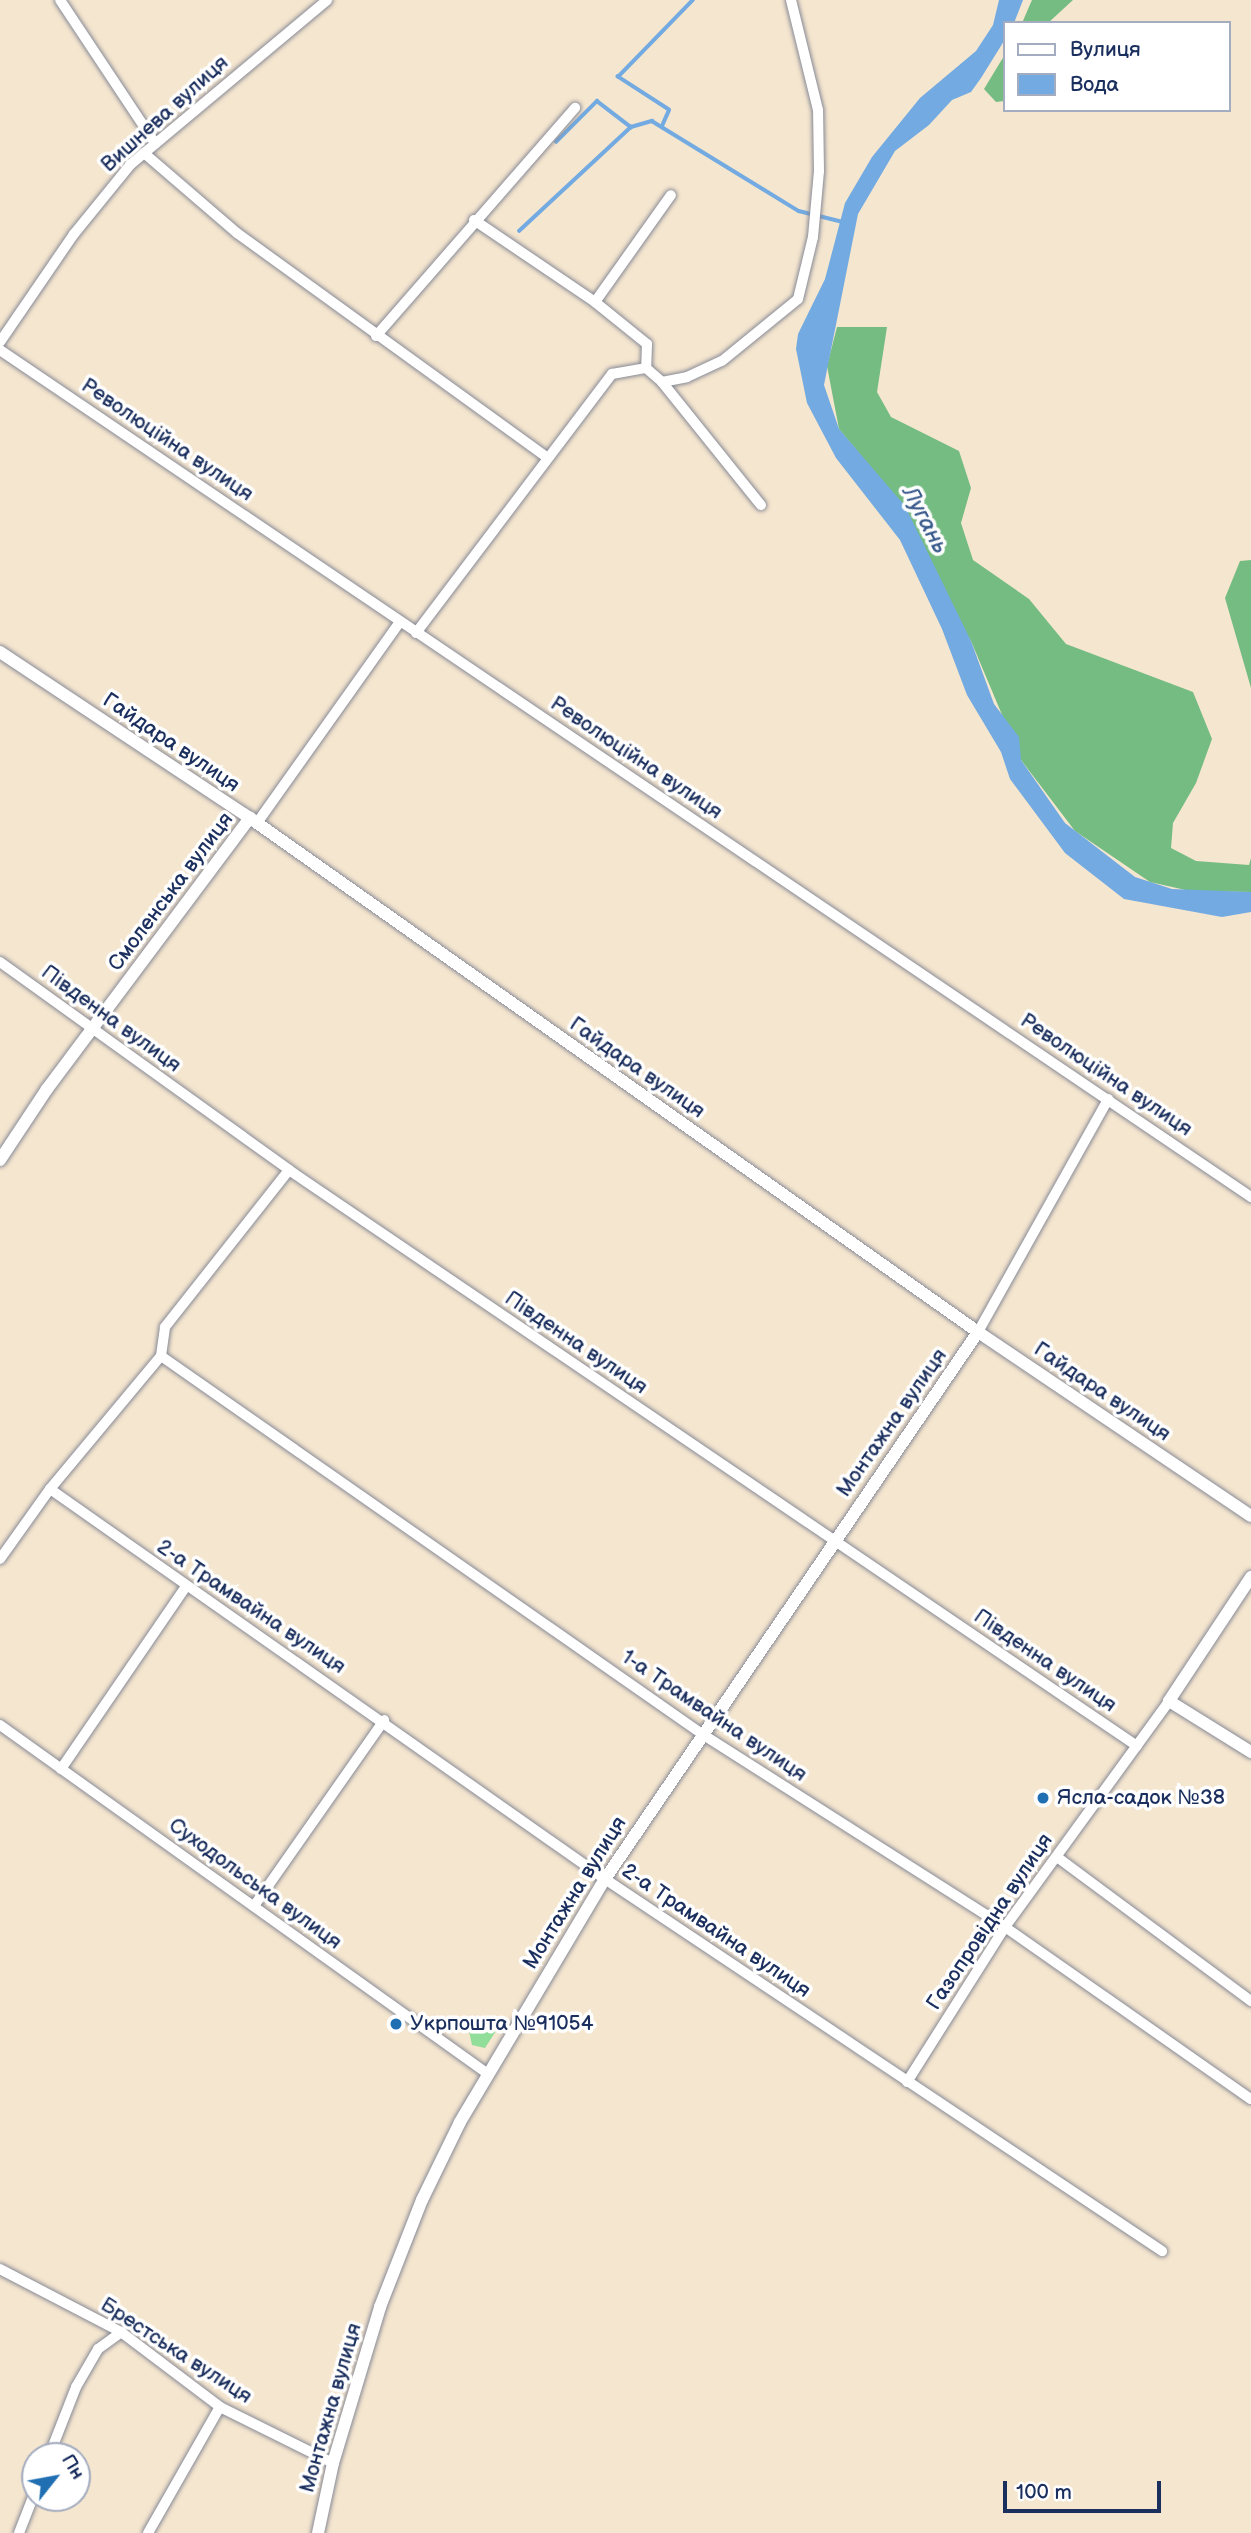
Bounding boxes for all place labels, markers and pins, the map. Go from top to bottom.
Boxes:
place label: Ясла-садок №38 [1057,1785,1225,1811]
marker: Ясла-садок №38 [1035,1790,1051,1806]
place label: Укрпошта №91054 [410,2011,593,2037]
marker: Укрпошта №91054 [388,2016,404,2032]

